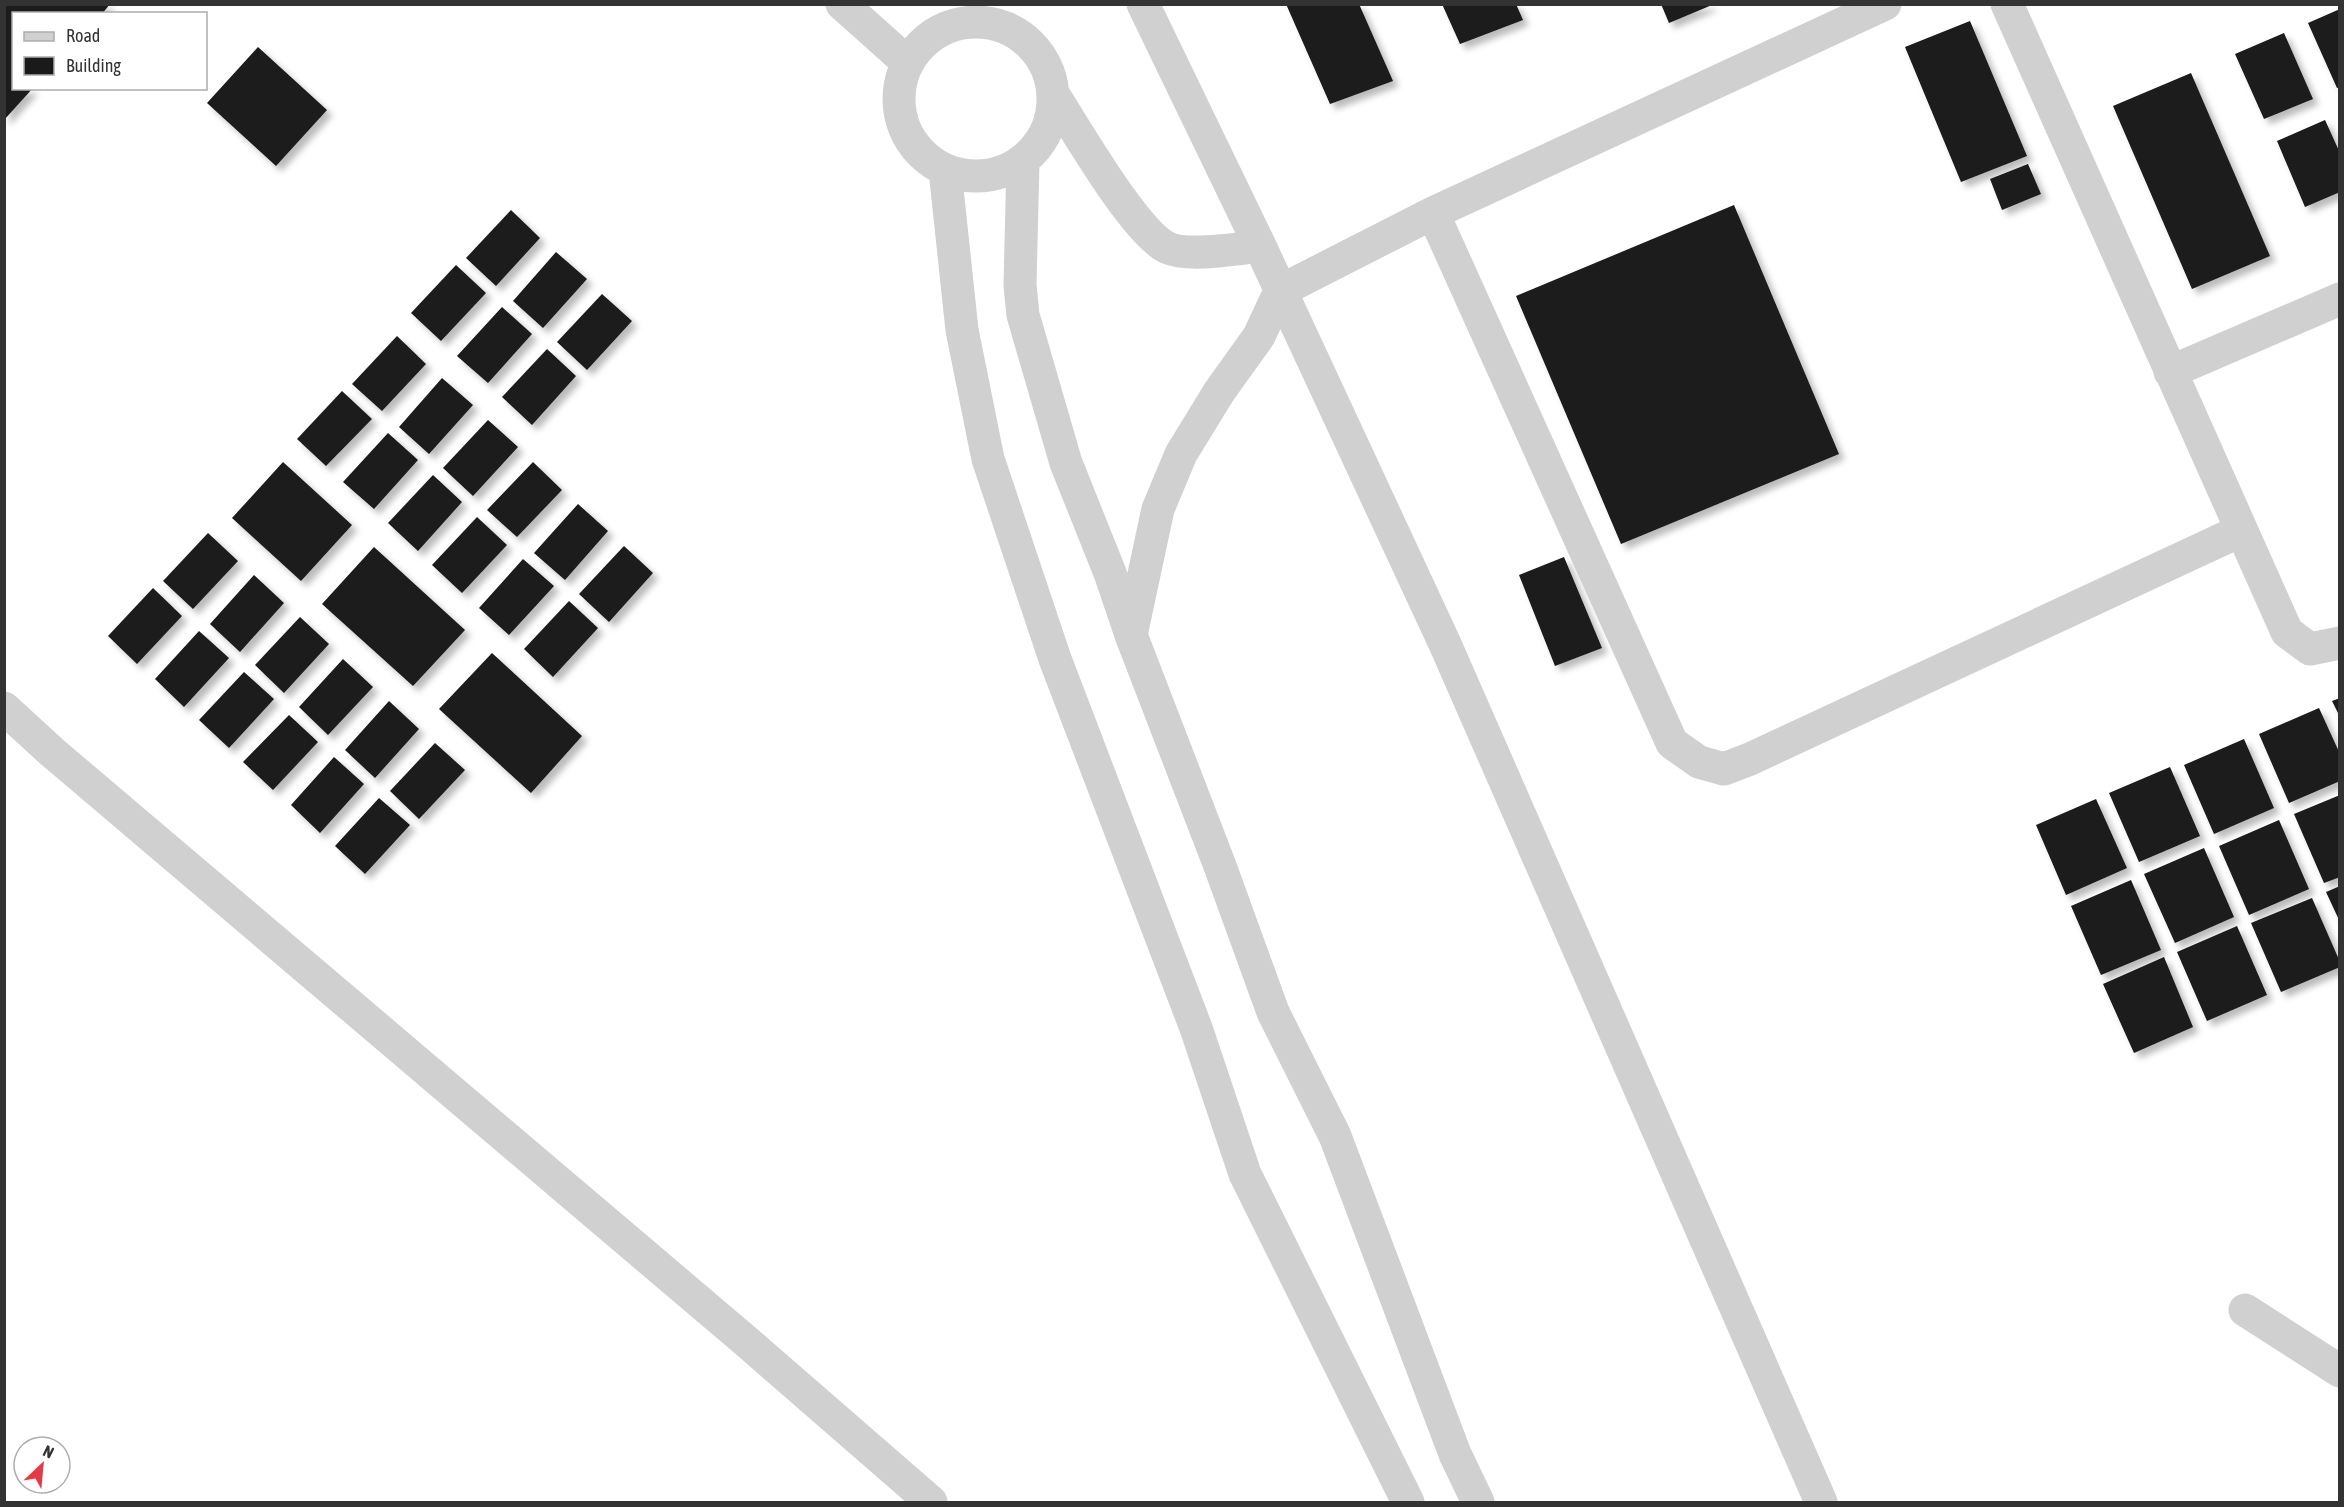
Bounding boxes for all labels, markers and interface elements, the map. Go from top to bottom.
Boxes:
legend [12,12,207,90]
text: Road [66,25,100,46]
text: Building [66,55,121,76]
north arrow [12,1435,72,1495]
text: N [40,1441,57,1462]

